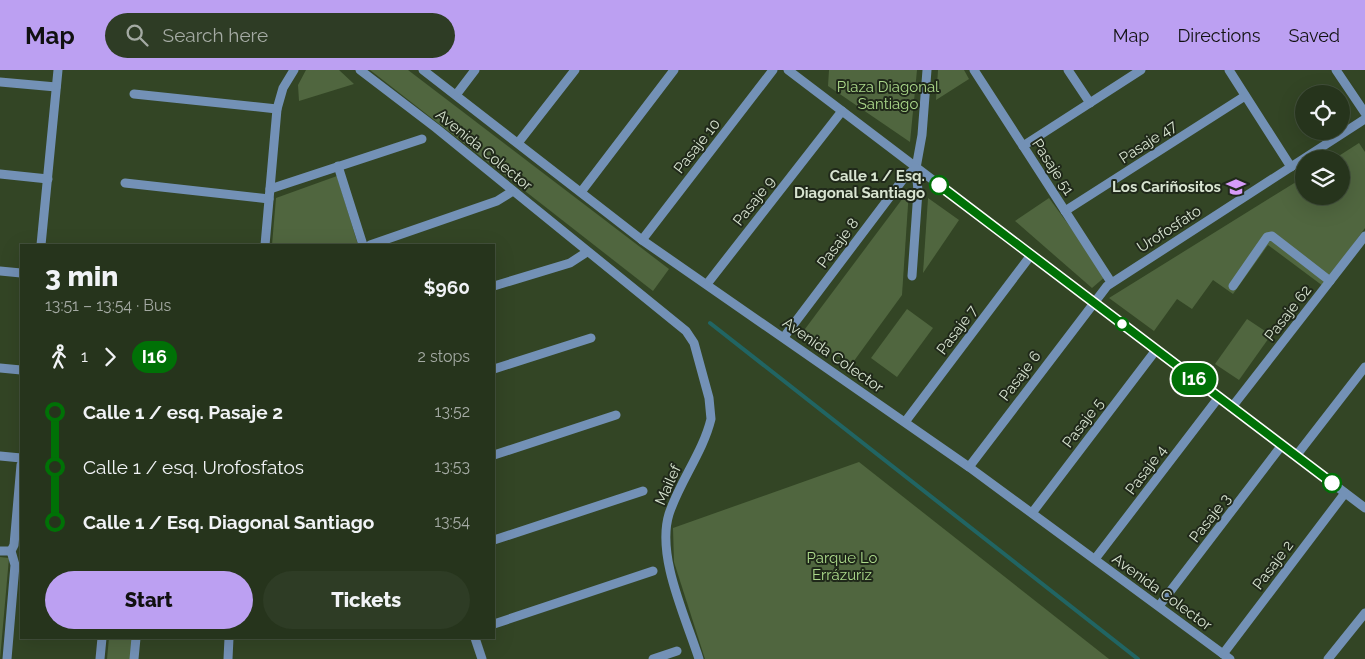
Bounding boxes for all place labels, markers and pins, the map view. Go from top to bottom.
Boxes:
place label: Calle 1 / Esq. Diagonal Santiago [794,167,925,202]
marker: Calle 1 / Esq. Diagonal Santiago [929,175,949,195]
school or university icon: Los Cariñositos [1225,176,1247,198]
place label: Los Cariñositos [1112,178,1221,196]
unlabelled marker [1115,317,1129,331]
unlabelled marker [1322,473,1342,493]

